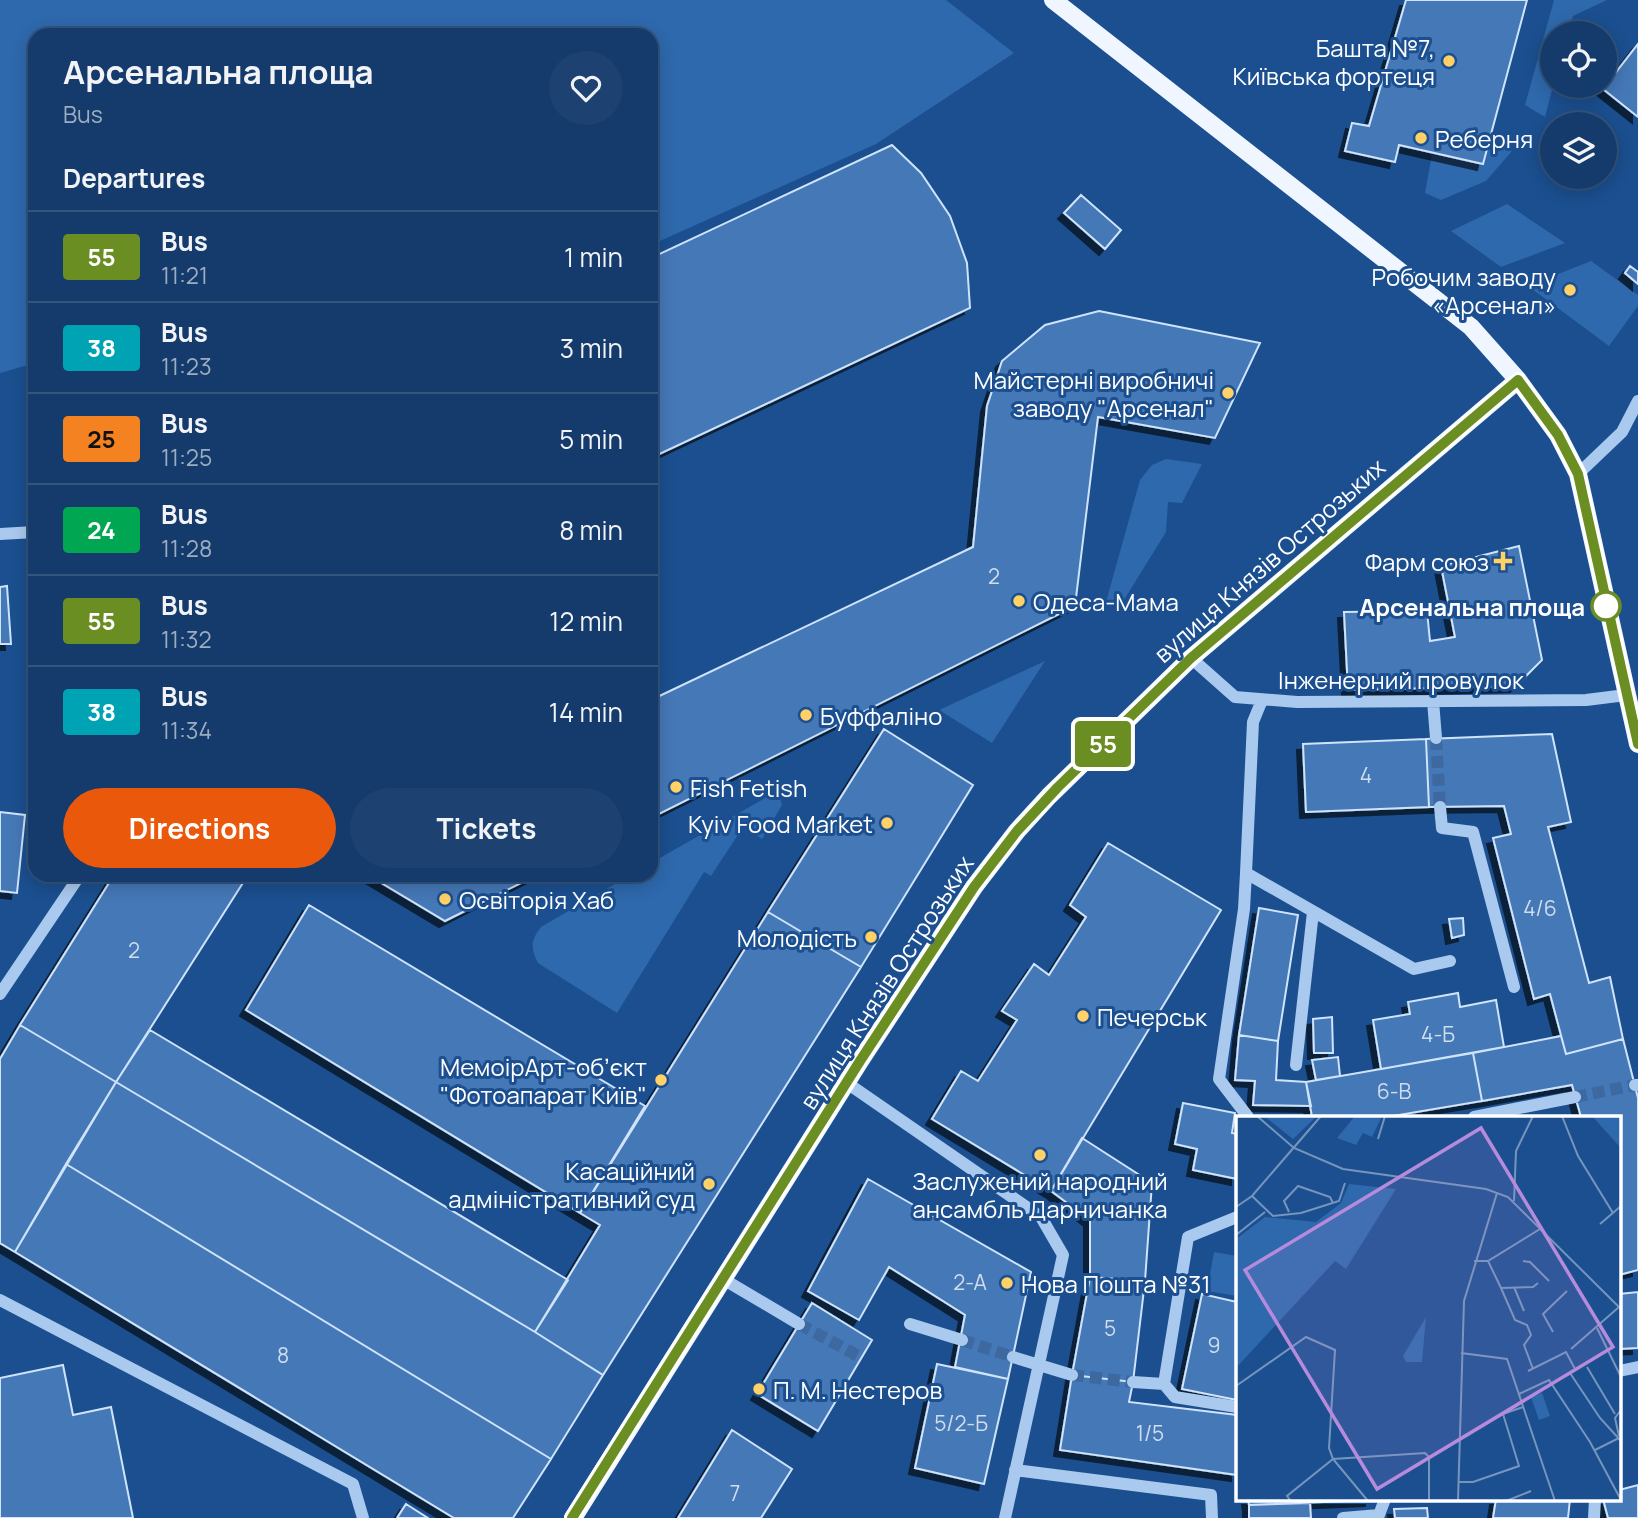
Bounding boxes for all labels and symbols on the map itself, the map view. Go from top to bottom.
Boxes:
place label: Башта №7, Київська фортеця [1233,31,1435,92]
marker: Башта №7, Київська фортеця [1441,53,1457,69]
place label: Реберня [1435,122,1533,155]
marker: Реберня [1413,130,1429,146]
place label: Робочим заводу «Арсенал» [1371,260,1556,321]
marker: Робочим заводу «Арсенал» [1562,282,1578,298]
place label: Майстерні виробничі заводу "Арсенал" [973,363,1214,424]
marker: Майстерні виробничі заводу "Арсенал" [1220,385,1236,401]
street label: вулиця Князів Острозьких [1146,450,1392,670]
place label: Фарм союз [1365,545,1489,578]
marker: Фарм союз [1495,553,1511,569]
house number: 2 [988,562,1000,590]
place label: Одеса-Мама [1033,585,1179,618]
place label: Арсенальна площа [1359,590,1585,623]
marker: Арсенальна площа [1591,591,1621,621]
marker: Одеса-Мама [1011,593,1027,609]
street label: Інженерний провулок [1278,663,1525,696]
place label: Буффаліно [820,699,942,732]
marker: Буффаліно [798,707,814,723]
line badge: 55 [1072,721,1134,767]
house number: 4 [1360,761,1372,789]
place label: Fish Fetish [690,771,807,804]
marker: Fish Fetish [668,779,684,795]
place label: Kyiv Food Market [688,807,873,840]
marker: Kyiv Food Market [879,815,895,831]
street label: вулиця Князів Острозьких [791,848,981,1115]
place label: Освіторія Хаб [459,883,614,916]
marker: Освіторія Хаб [437,891,453,907]
house number: 4/6 [1523,894,1557,922]
place label: Молодiсть [737,921,857,954]
marker: Молодiсть [863,929,879,945]
house number: 2 [128,936,140,964]
place label: Печерськ [1097,1000,1208,1033]
marker: Печерськ [1075,1008,1091,1024]
house number: 4-Б [1421,1020,1455,1048]
place label: МемоірАрт-обʼєкт "Фотоапарат Київ" [440,1050,647,1111]
marker: МемоірАрт-обʼєкт "Фотоапарат Київ" [653,1072,669,1088]
house number: 6-В [1377,1077,1411,1105]
inset map [1236,1116,1620,1500]
marker: Заслужений народний ансамбль Дарничанка [1032,1147,1048,1163]
place label: Касаційний адміністративний суд [448,1154,695,1215]
place label: Заслужений народний ансамбль Дарничанка [912,1164,1168,1225]
marker: Касаційний адміністративний суд [701,1176,717,1192]
place label: Нова Пошта №31 [1021,1267,1211,1300]
house number: 2-А [953,1268,987,1296]
marker: Нова Пошта №31 [999,1275,1015,1291]
house number: 5 [1104,1314,1116,1342]
house number: 9 [1207,1331,1221,1359]
house number: 8 [277,1341,289,1369]
place label: П. М. Нестеров [773,1373,943,1406]
marker: П. М. Нестеров [751,1381,767,1397]
house number: 5/2-Б [934,1409,988,1437]
house number: 1/5 [1136,1419,1164,1447]
house number: 7 [730,1479,740,1507]

